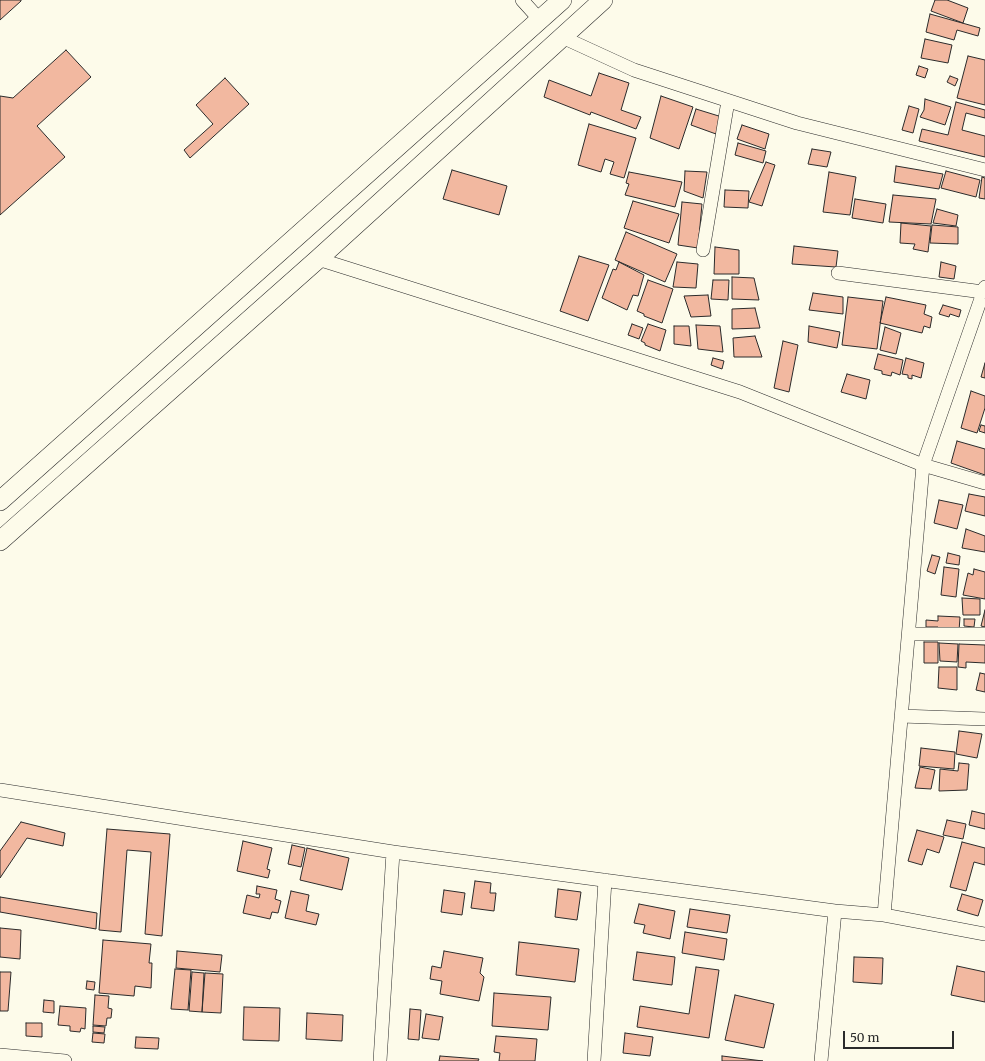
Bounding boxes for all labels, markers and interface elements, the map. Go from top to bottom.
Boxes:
scale bar [845,1023,956,1049]
text: 50 m [850,1030,879,1045]

